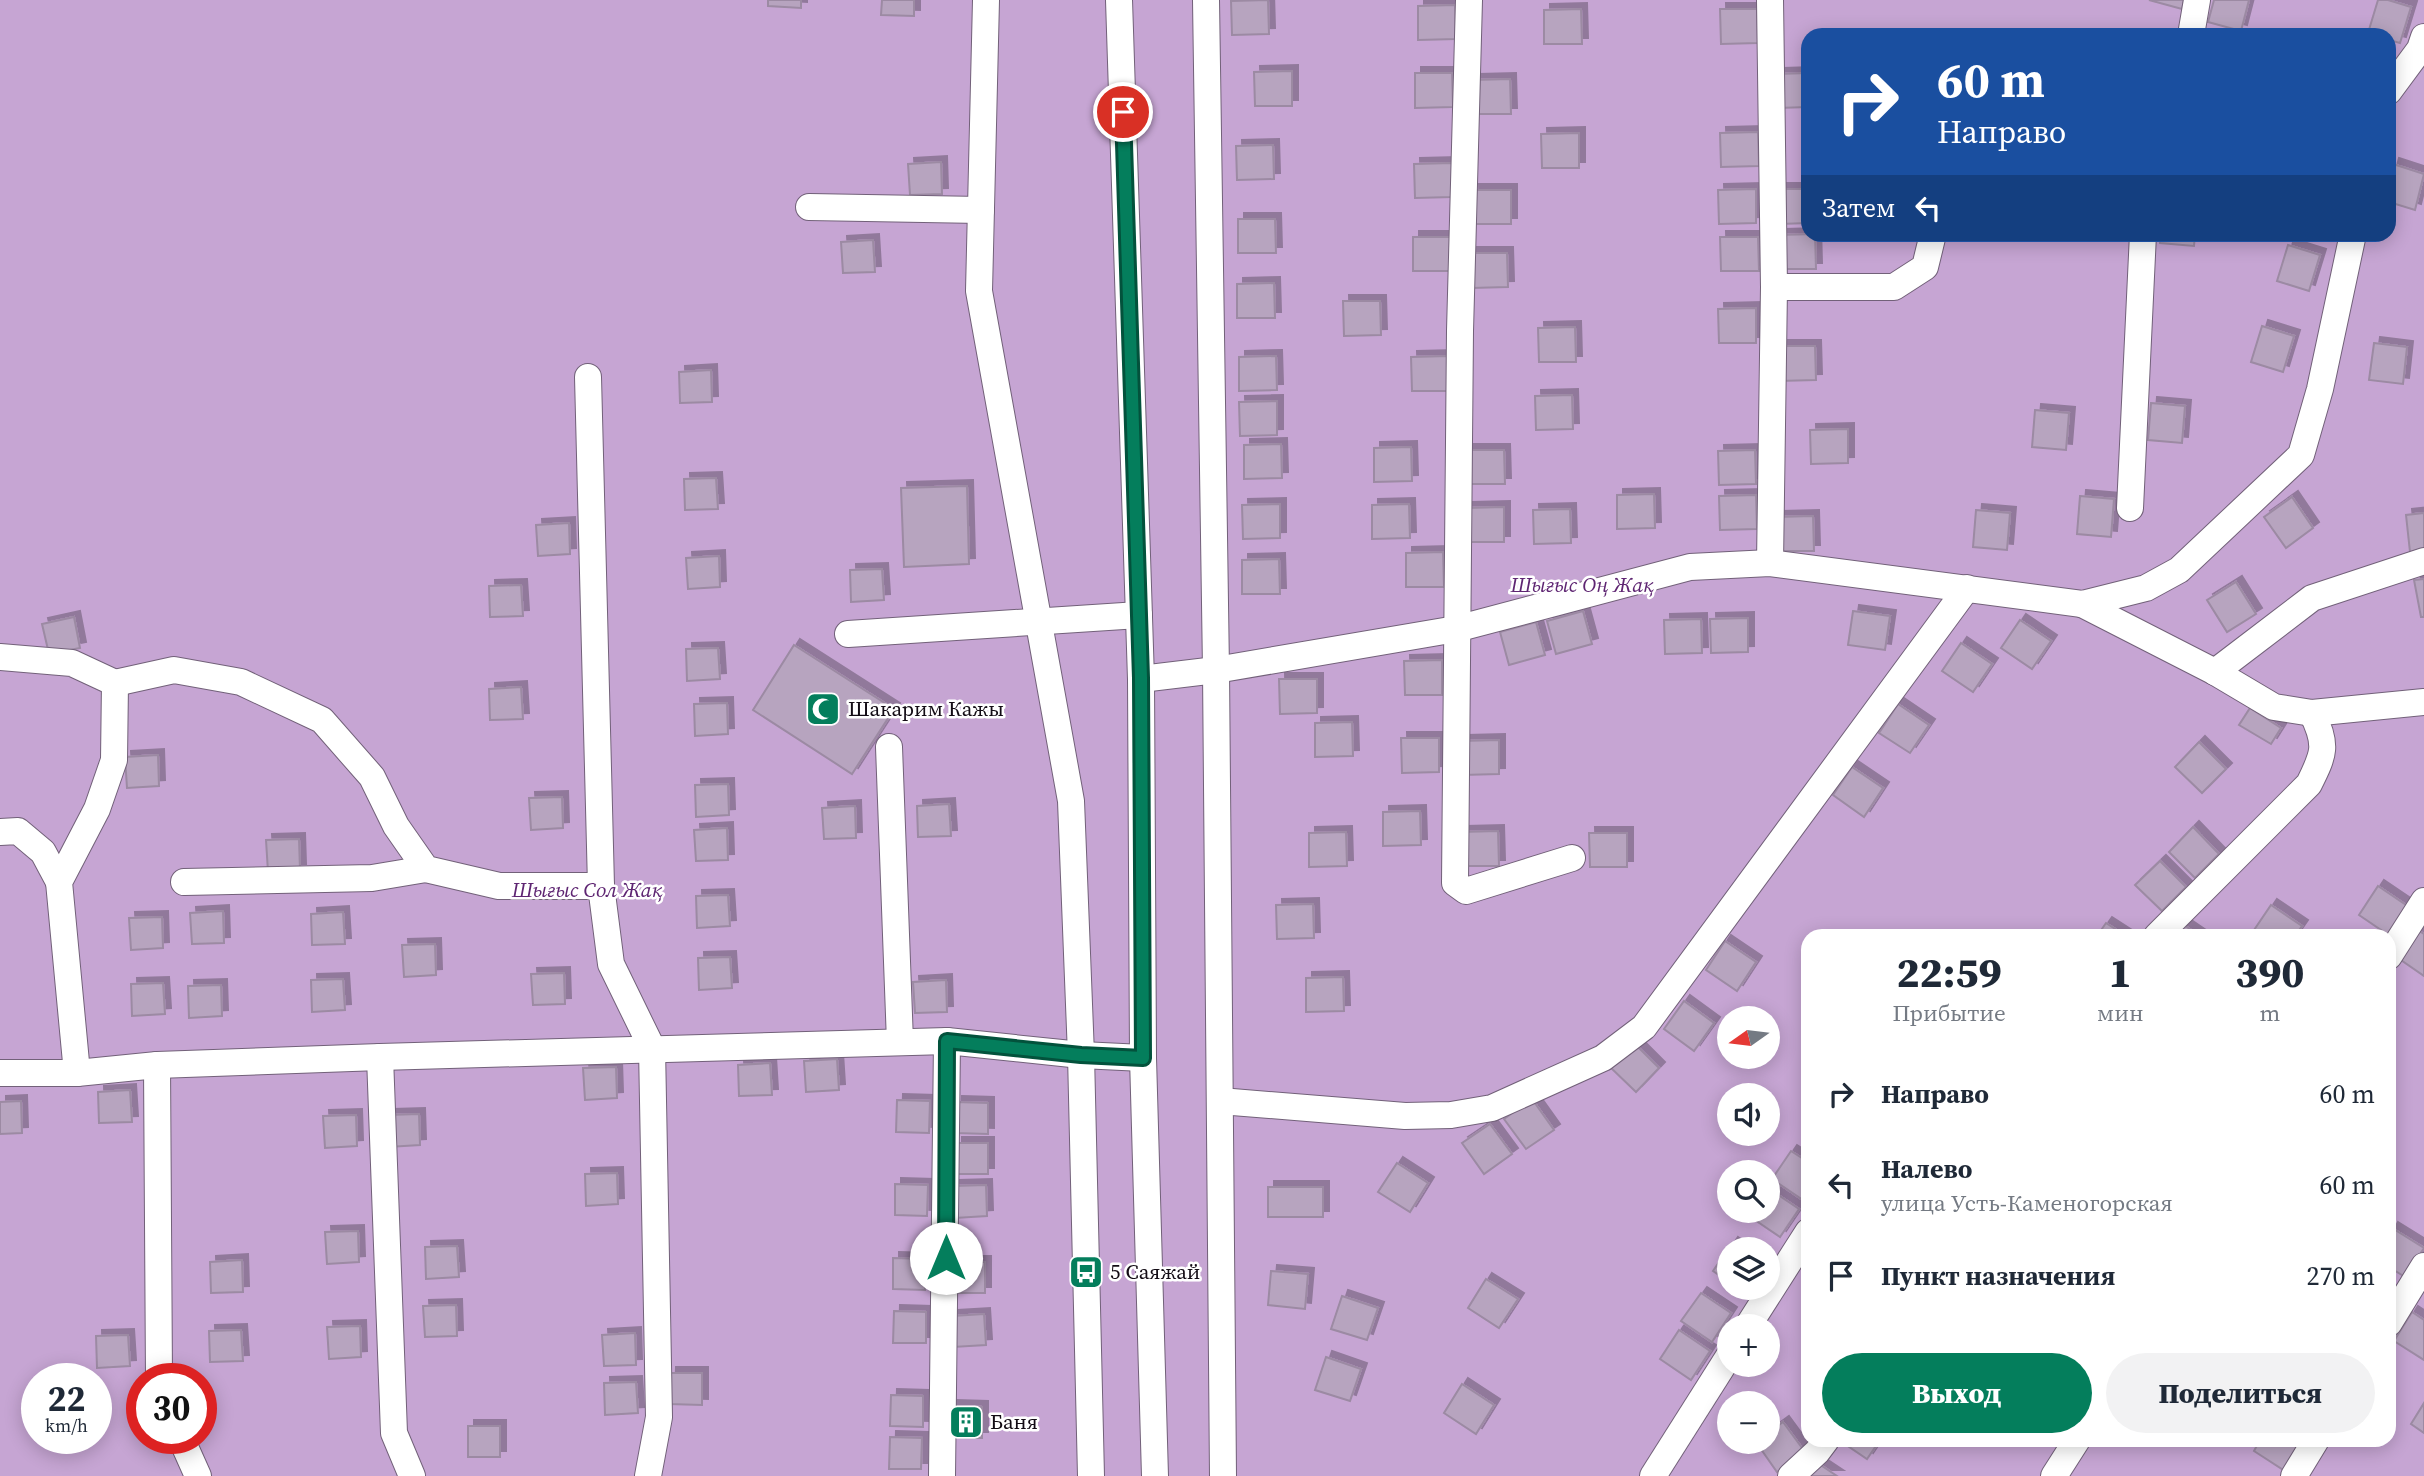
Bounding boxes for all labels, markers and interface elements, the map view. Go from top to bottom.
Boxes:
text: 60 m [1937,46,2045,113]
icon: right [1822,56,1913,147]
pin [1093,82,1153,142]
icon: arrive [1104,93,1142,131]
text: Направо [1937,110,2066,154]
icon: left [1909,189,1947,227]
text: Затем [1822,190,1895,226]
park label: Шығыс Оң Жақ [1510,570,1654,599]
mosque icon: Шакарим Кажы [804,690,842,728]
place label: Шакарим Кажы [848,694,1004,723]
park label: Шығыс Сол Жақ [511,875,663,904]
text: 22:59 [1896,943,2002,1001]
text: 1 [2109,943,2132,1001]
text: 390 [2235,943,2305,1001]
text: Прибытие [1892,997,2006,1029]
text: мин [2097,997,2144,1029]
text: m [2259,997,2280,1029]
north arrow [1717,1006,1780,1069]
map controls [1717,1006,1780,1454]
icon: right [1822,1075,1860,1113]
text: Направо [1881,1076,1989,1112]
text: 60 m [2320,1076,2375,1112]
button: sound [1717,1083,1780,1146]
text: Налево [1881,1151,1972,1187]
button: search [1717,1160,1780,1223]
icon: left [1822,1166,1860,1204]
text: 60 m [2320,1167,2375,1203]
text: улица Усть-Каменогорская [1881,1187,2173,1219]
position arrow [909,1221,983,1295]
button: layers [1717,1237,1780,1300]
bus stop icon: 5 Саяжай [1067,1253,1105,1291]
place label: 5 Саяжай [1110,1257,1200,1286]
icon: arrive [1822,1257,1860,1295]
text: Пункт назначения [1881,1258,2115,1294]
text: 270 m [2307,1258,2375,1294]
button: + [1717,1314,1780,1377]
button: Выход [1822,1353,2092,1433]
button: Поделиться [2106,1353,2375,1433]
speed limit sign: 30 [126,1363,217,1454]
text: 22 [48,1375,85,1423]
button: − [1717,1391,1780,1454]
building icon: Баня [947,1403,985,1441]
place label: Баня [990,1407,1038,1436]
text: km/h [45,1413,88,1438]

